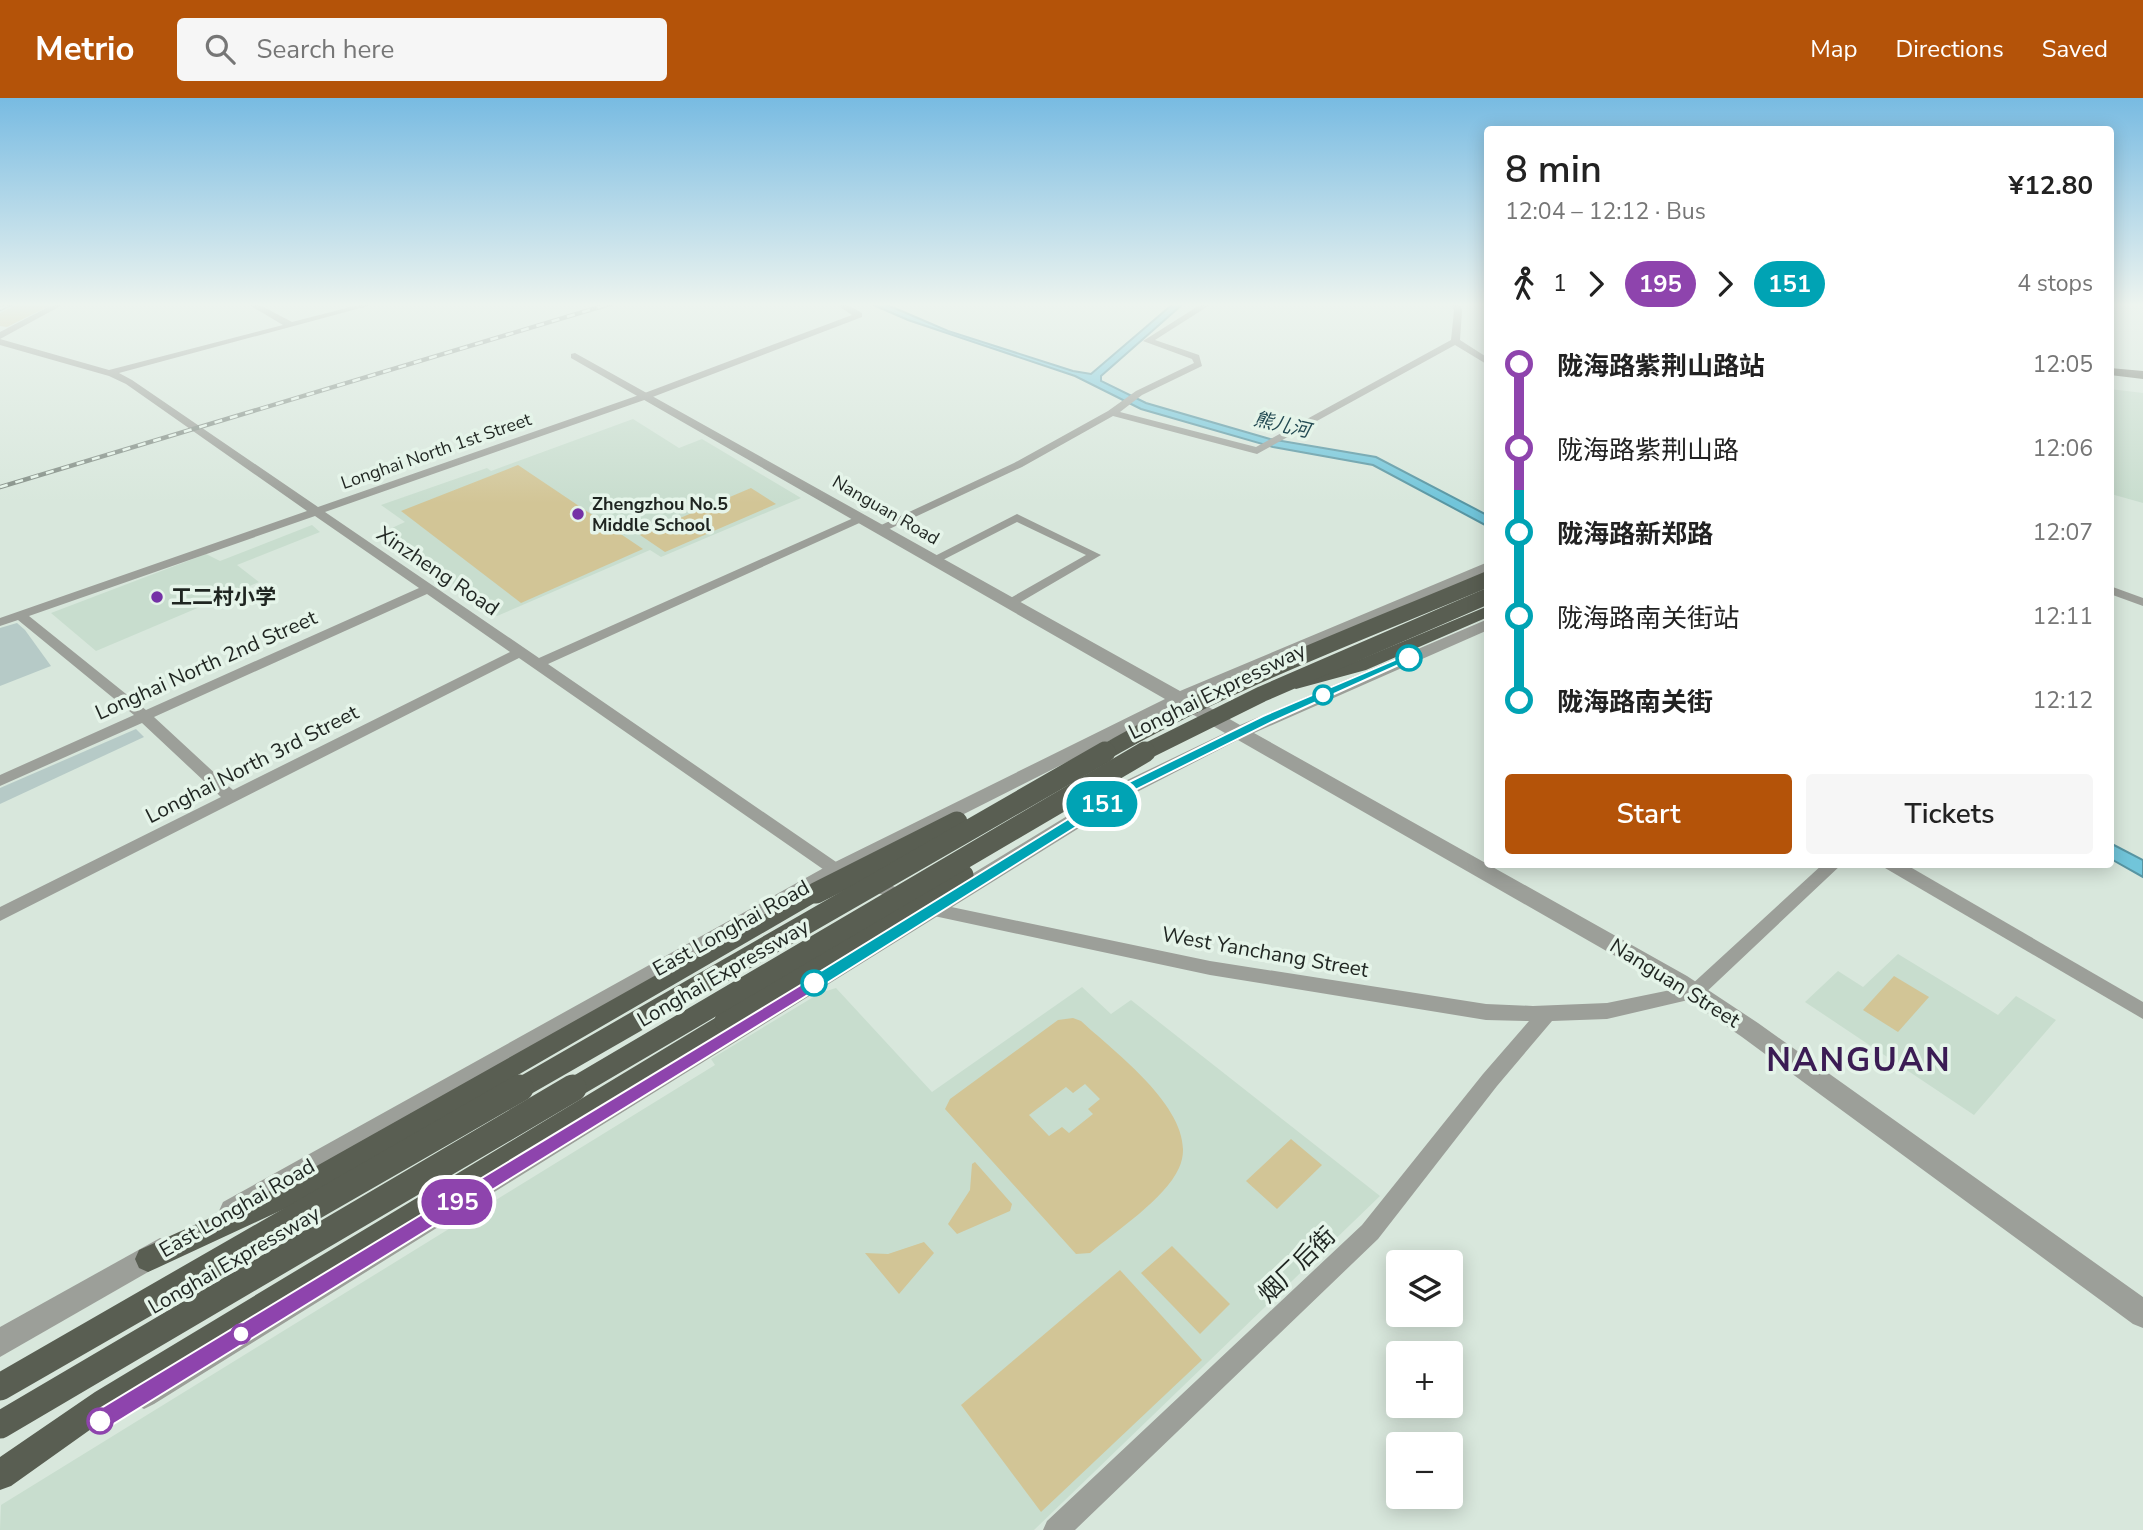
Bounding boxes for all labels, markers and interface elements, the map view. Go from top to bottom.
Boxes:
search box [177,18,667,81]
text: Metrio [35,27,135,72]
icon: search [201,30,239,68]
text: Search here [257,32,394,67]
text: Map [1810,33,1857,65]
text: Directions [1895,33,2004,65]
text: Saved [2042,33,2108,65]
text: 8 min [1505,144,1602,195]
text: ¥12.80 [2009,168,2093,203]
text: 12:04 – 12:12 · Bus [1505,196,1706,227]
icon: walk [1505,265,1543,303]
icon: forward [1577,265,1615,303]
icon: forward [1706,265,1744,303]
text: 1 [1553,268,1567,299]
text: 195 [1639,268,1682,300]
text: 151 [1768,268,1811,300]
text: 4 stops [2017,268,2093,299]
text: 陇海路紫荆山路站 [1557,349,1765,384]
text: 12:05 [2033,349,2093,380]
water label: 熊儿河 [1251,406,1316,445]
street label: Longhai North 1st Street [338,407,535,495]
text: 陇海路紫荆山路 [1557,433,1739,468]
text: 12:06 [2033,433,2093,464]
street label: Nanguan Road [828,470,944,550]
place label: Zhengzhou No.5 Middle School [592,492,728,537]
marker: Zhengzhou No.5 Middle School [570,506,586,522]
text: 陇海路新郑路 [1557,517,1713,552]
text: 12:07 [2033,517,2093,548]
street label: Xinzheng Road [371,520,505,622]
place label: 工二村小学 [171,583,276,611]
marker: 工二村小学 [149,589,165,605]
text: 陇海路南关街站 [1557,601,1739,636]
text: 12:11 [2033,601,2093,632]
street label: Longhai North 2nd Street [91,603,322,727]
street label: Longhai Expressway [1124,636,1310,746]
unlabelled marker [1396,645,1422,671]
unlabelled marker [1313,685,1333,705]
text: 陇海路南关街 [1557,685,1713,720]
text: 12:12 [2033,685,2093,716]
street label: Longhai North 3rd Street [141,698,364,830]
button: Start [1505,774,1792,854]
button: Tickets [1806,774,2093,854]
line badge: 151 [1062,781,1142,827]
text: 151 [1080,788,1124,820]
street label: East Longhai Road [648,873,814,983]
street label: Longhai Expressway [632,912,814,1034]
street label: West Yanchang Street [1159,920,1371,984]
street label: Nanguan Street [1605,932,1746,1035]
unlabelled marker [801,970,827,996]
district label: NANGUAN [1766,1038,1952,1083]
street label: East Longhai Road [154,1152,320,1264]
line badge: 195 [417,1179,497,1225]
text: 195 [435,1186,479,1218]
street label: Longhai Expressway [143,1199,325,1321]
street label: 烟厂后街 [1251,1220,1343,1310]
map controls [1386,1250,1463,1509]
button: layers [1386,1250,1463,1327]
unlabelled marker [231,1324,251,1344]
button: + [1386,1341,1463,1418]
unlabelled marker [87,1408,113,1434]
button: − [1386,1432,1463,1509]

